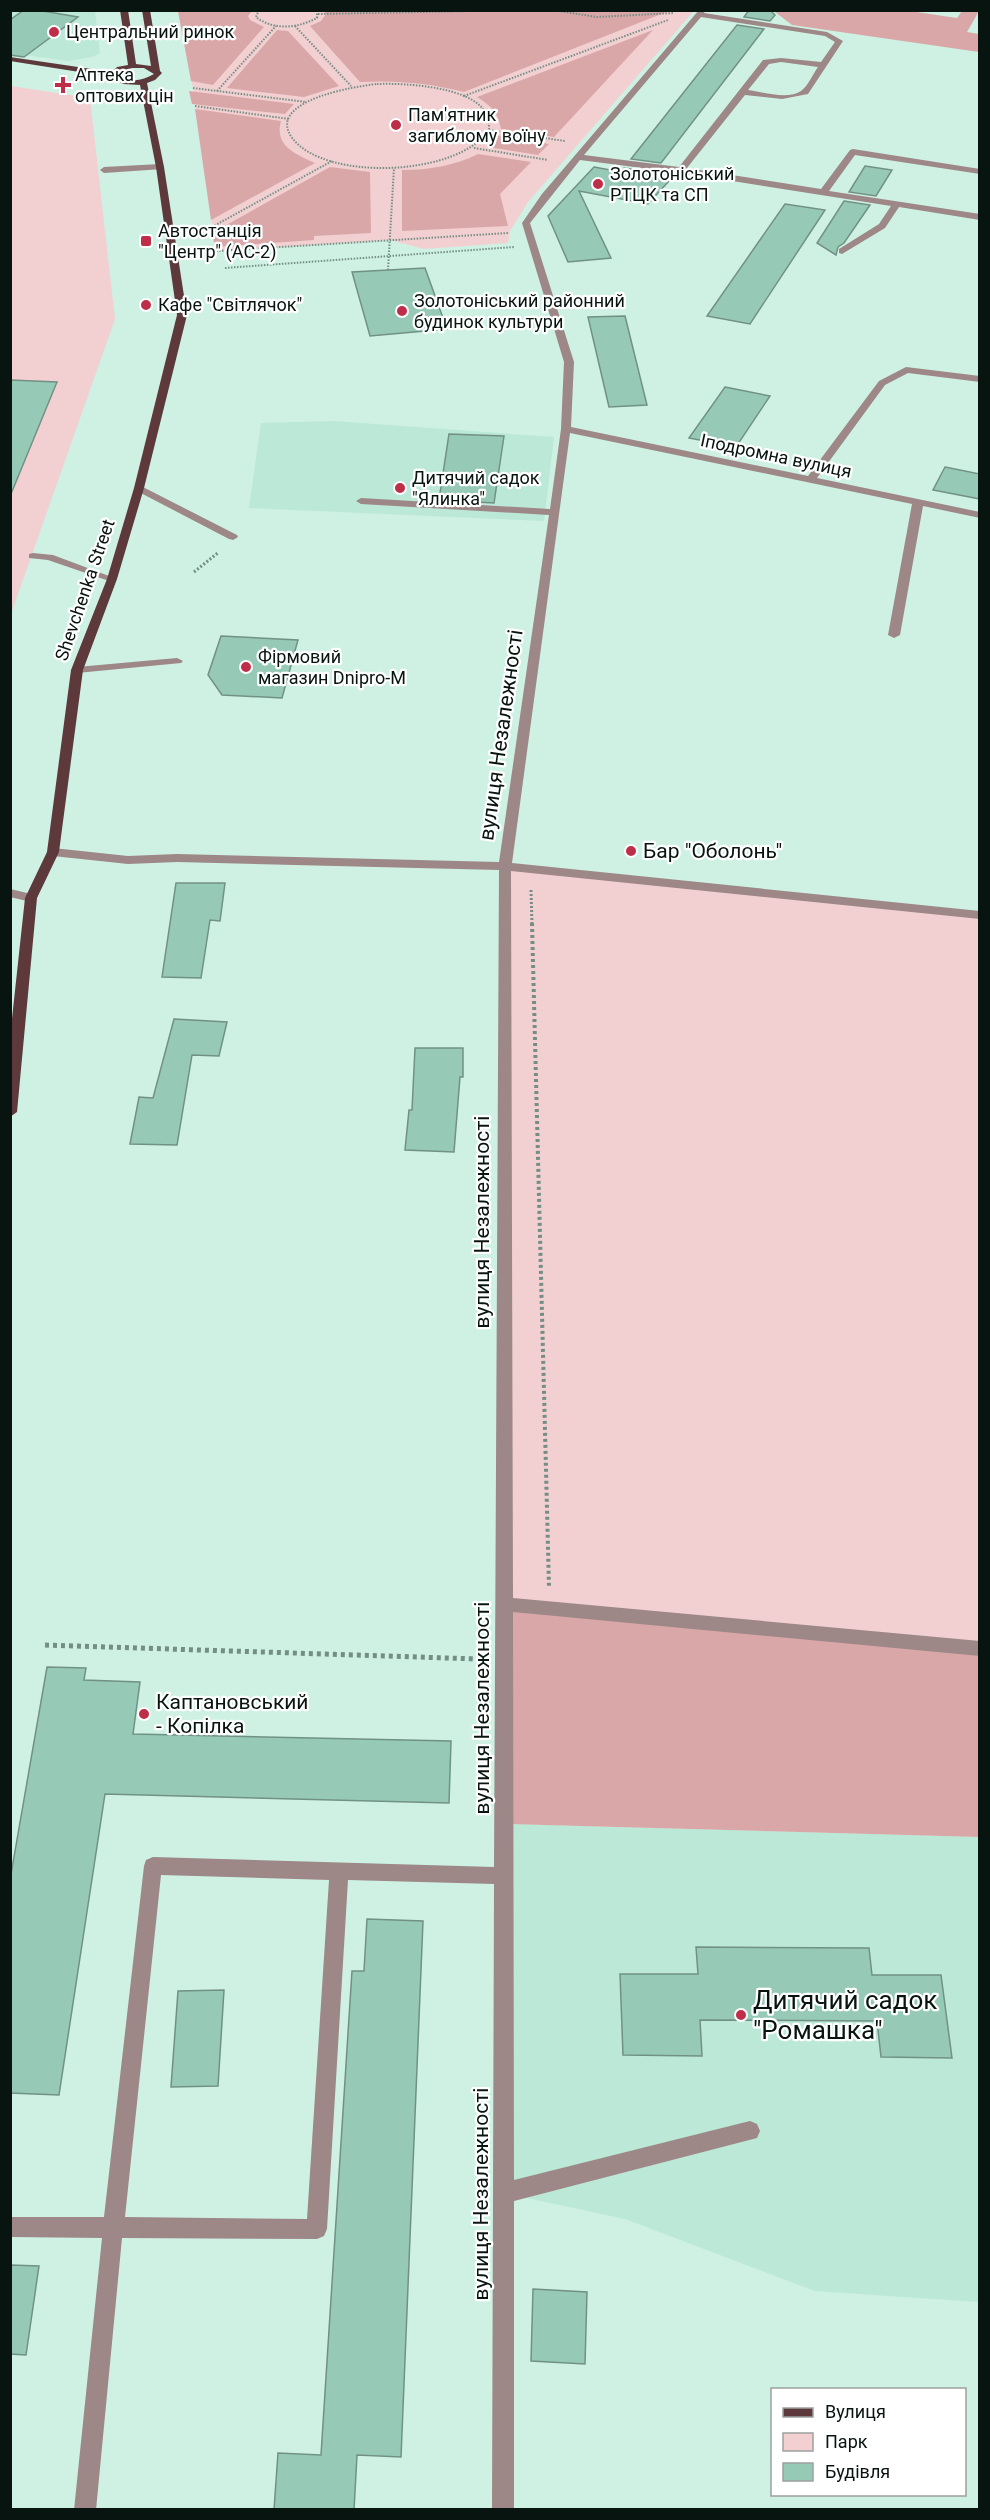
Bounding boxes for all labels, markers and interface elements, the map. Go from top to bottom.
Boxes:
place label: Центральний ринок [66,21,235,42]
marker: Центральний ринок [47,25,61,39]
place label: Аптека оптових цін [75,64,174,106]
marker: Аптека оптових цін [56,78,70,92]
place label: Пам'ятник загиблому воїну [408,104,546,146]
marker: Пам'ятник загиблому воїну [389,118,403,132]
place label: Золотоніський РТЦК та СП [610,163,734,205]
marker: Золотоніський РТЦК та СП [591,177,605,191]
place label: Автостанція "Центр" (АС-2) [158,220,276,263]
marker: Автостанція "Центр" (АС-2) [139,234,153,248]
place label: Золотоніський районний будинок культури [414,290,625,332]
place label: Кафе "Світлячок" [158,294,302,315]
marker: Кафе "Світлячок" [139,298,153,312]
marker: Золотоніський районний будинок культури [395,304,409,318]
street label: Іподромна вулиця [699,429,854,482]
place label: Дитячий садок "Ялинка" [412,467,540,509]
marker: Дитячий садок "Ялинка" [393,481,407,495]
street label: Shevchenka Street [50,516,119,663]
street label: вулиця Незалежності [474,628,528,842]
place label: Фірмовий магазин Dnipro-M [258,646,406,688]
marker: Фірмовий магазин Dnipro-M [239,660,253,674]
place label: Бар "Оболонь" [643,839,782,863]
marker: Бар "Оболонь" [624,844,638,858]
street label: вулиця Незалежності [470,1116,494,1328]
street label: вулиця Незалежності [470,1602,494,1814]
place label: Каптановський - Копілка [156,1690,308,1738]
marker: Каптановський - Копілка [137,1707,151,1721]
place label: Дитячий садок "Ромашка" [753,1985,937,2045]
marker: Дитячий садок "Ромашка" [734,2008,748,2022]
street label: вулиця Незалежності [469,2088,493,2300]
legend [771,2388,966,2496]
text: Вулиця [825,2401,886,2422]
text: Парк [825,2431,868,2452]
text: Будівля [825,2461,890,2482]

